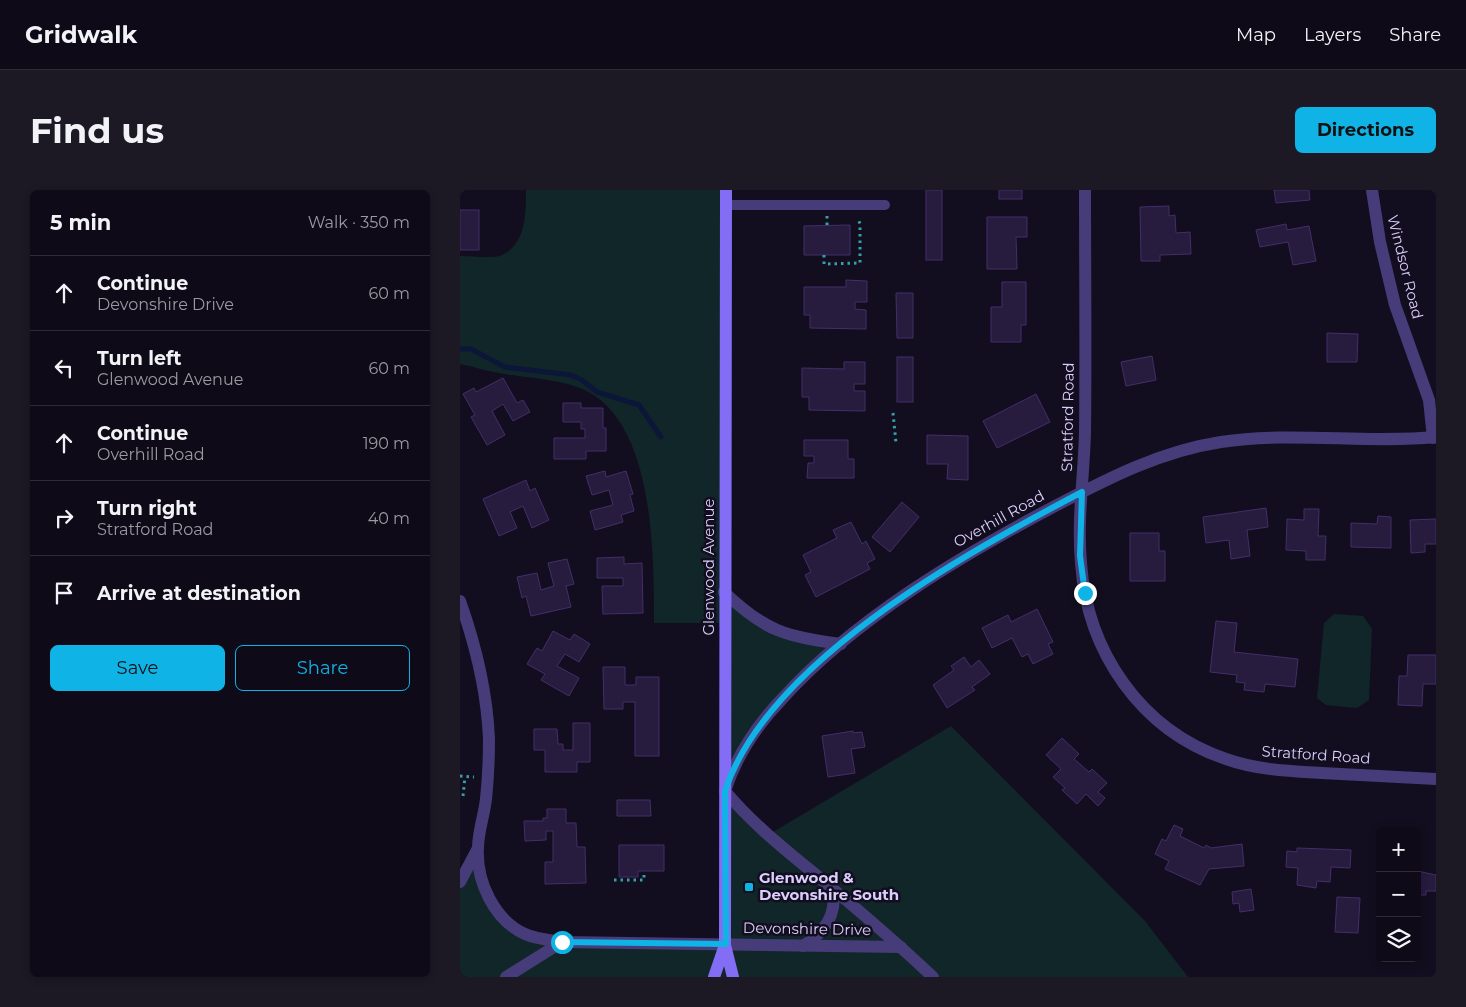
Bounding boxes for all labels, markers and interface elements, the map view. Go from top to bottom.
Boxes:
text: Gridwalk [25,20,137,49]
text: Map [1236,24,1276,46]
text: Layers [1304,24,1361,46]
text: Share [1389,24,1441,46]
button: Directions [1295,107,1436,153]
text: Find us [30,109,164,152]
text: 5 min [50,210,111,235]
text: Walk · 350 m [308,213,410,232]
street label: Windsor Road [1383,213,1428,321]
text: Continue [97,272,188,295]
icon: ahead [50,279,78,307]
text: 60 m [368,284,410,303]
text: Devonshire Drive [97,295,234,314]
text: Turn left [97,347,182,370]
icon: left [50,354,78,382]
text: 60 m [368,359,410,378]
street label: Stratford Road [1057,362,1078,472]
text: Glenwood Avenue [97,370,243,389]
text: Continue [97,422,188,445]
icon: ahead [50,429,78,457]
text: 190 m [363,434,410,453]
text: Overhill Road [97,445,205,464]
street label: Overhill Road [950,486,1047,551]
text: Turn right [97,497,197,520]
street label: Glenwood Avenue [699,498,718,636]
icon: right [50,504,78,532]
text: 40 m [368,509,410,528]
text: Stratford Road [97,520,213,539]
icon: arrive [50,579,78,607]
text: Arrive at destination [97,582,301,605]
route end [1074,582,1097,605]
button: Save [50,645,225,691]
button: Share [235,645,410,691]
street label: Stratford Road [1261,741,1371,768]
map controls [1376,827,1421,962]
button: + [1376,827,1421,872]
place label: Glenwood & Devonshire South [759,868,899,904]
button: − [1376,872,1421,917]
marker: Glenwood & Devonshire South [743,881,755,893]
button: layers [1376,917,1421,962]
street label: Devonshire Drive [743,918,871,939]
route start [551,931,574,954]

